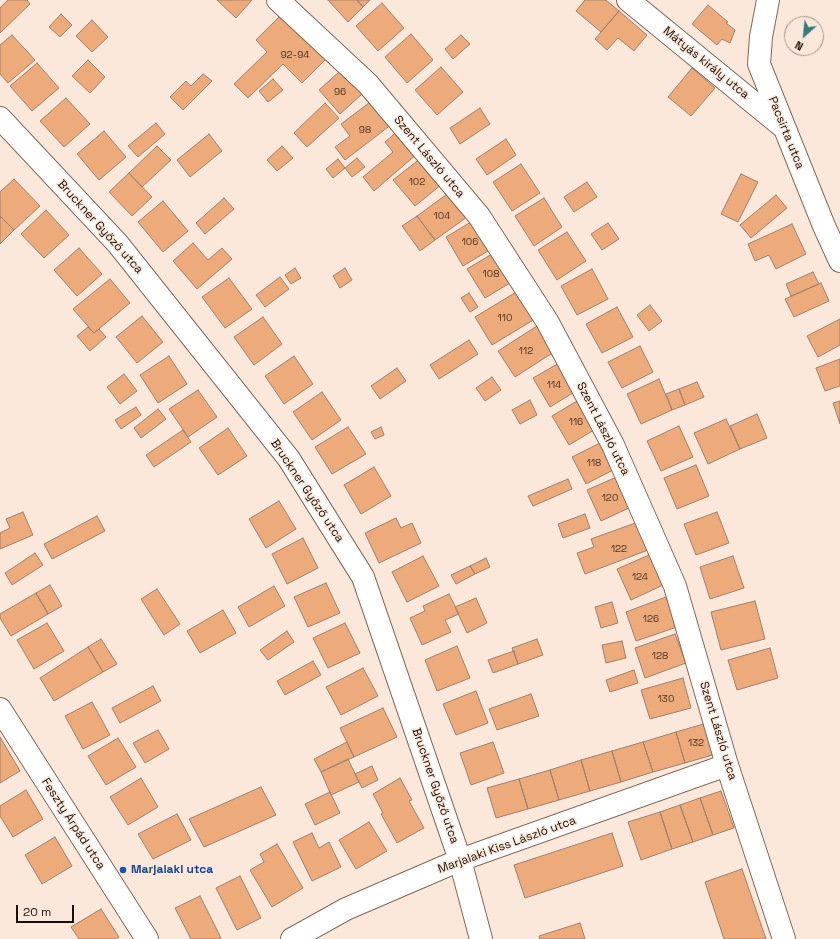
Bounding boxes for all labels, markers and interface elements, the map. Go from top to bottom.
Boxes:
north arrow [784,16,824,56]
street label: Mátyás király utca [660,24,752,102]
text: N [793,38,805,54]
house number: 92-94 [280,49,310,61]
house number: 96 [334,86,346,98]
street label: Pacsirta utca [765,95,807,171]
street label: Szent László utca [391,113,467,201]
house number: 98 [359,124,371,136]
house number: 102 [409,176,425,188]
street label: Bruckner Győző utca [54,177,146,277]
house number: 104 [434,210,450,222]
house number: 106 [462,236,478,248]
house number: 108 [483,268,499,280]
house number: 110 [498,312,512,324]
house number: 112 [519,345,533,357]
house number: 114 [547,379,561,391]
street label: Szent László utca [573,380,633,478]
house number: 116 [569,416,583,428]
street label: Bruckner Győző utca [267,437,347,545]
house number: 118 [587,457,601,469]
house number: 120 [602,492,618,504]
house number: 122 [611,543,627,555]
house number: 124 [632,571,648,583]
house number: 126 [643,613,659,625]
house number: 128 [652,650,668,662]
street label: Szent László utca [696,680,740,782]
house number: 130 [658,693,674,705]
street label: Bruckner Győző utca [408,726,462,846]
house number: 132 [688,737,704,749]
street label: Feszty Árpád utca [38,776,108,872]
street label: Marjalaki Kiss László utca [436,813,578,877]
place label: Marjalaki utca [131,863,213,877]
marker: Marjalaki utca [118,865,128,875]
scale bar [18,897,76,923]
text: 20 m [23,904,51,920]

